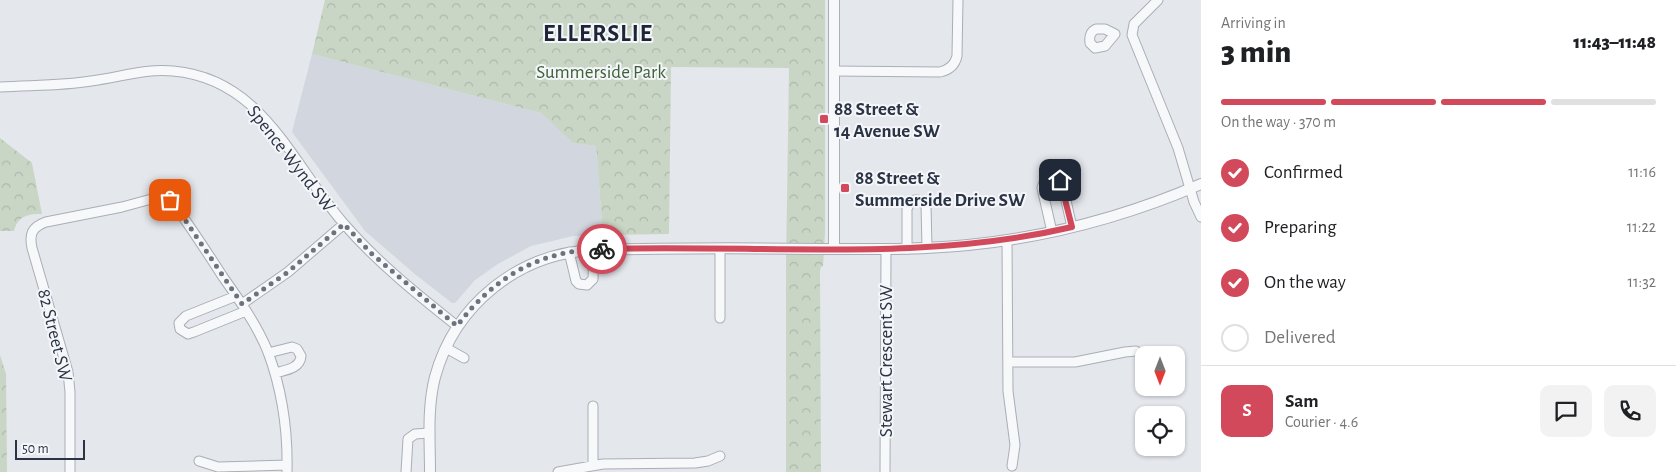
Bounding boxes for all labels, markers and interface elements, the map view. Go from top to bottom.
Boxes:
text: Arriving in [1221,15,1286,31]
district label: ELLERSLIE [543,22,653,46]
text: 11:43–11:48 [1573,33,1656,52]
text: 3 min [1221,36,1291,68]
park label: Summerside Park [536,63,666,82]
place label: 88 Street & 14 Avenue SW [834,100,941,141]
street label: Spence Wynd SW [243,102,338,216]
marker: 88 Street & 14 Avenue SW [818,113,830,125]
text: On the way · 370 m [1221,114,1336,130]
pin [1039,159,1081,201]
icon: check [1221,159,1249,187]
text: Confirmed [1264,163,1343,182]
text: 11:16 [1628,164,1656,180]
icon: home [1046,166,1074,194]
place label: 88 Street & Summerside Drive SW [855,169,1026,210]
pin [149,179,191,221]
marker: 88 Street & Summerside Drive SW [839,182,851,194]
icon: bag [156,186,184,214]
icon: check [1221,214,1249,242]
text: Preparing [1264,218,1337,237]
text: 11:22 [1627,219,1656,235]
courier [577,224,627,274]
icon: bike [588,235,616,263]
icon: check [1221,269,1249,297]
text: On the way [1264,273,1346,292]
text: 11:32 [1627,274,1656,290]
street label: Stewart Crescent SW [877,285,896,437]
street label: 82 Street SW [34,287,75,384]
text: Delivered [1264,328,1336,347]
north arrow [1135,346,1185,396]
map controls [1135,346,1185,456]
button: chat [1540,385,1592,437]
button: phone [1604,385,1656,437]
text: Sam [1285,392,1319,411]
text: S [1242,401,1252,420]
button: locate [1135,406,1185,456]
text: Courier · 4.6 [1285,414,1358,430]
scale bar [15,437,85,460]
text: 50 m [22,442,49,456]

